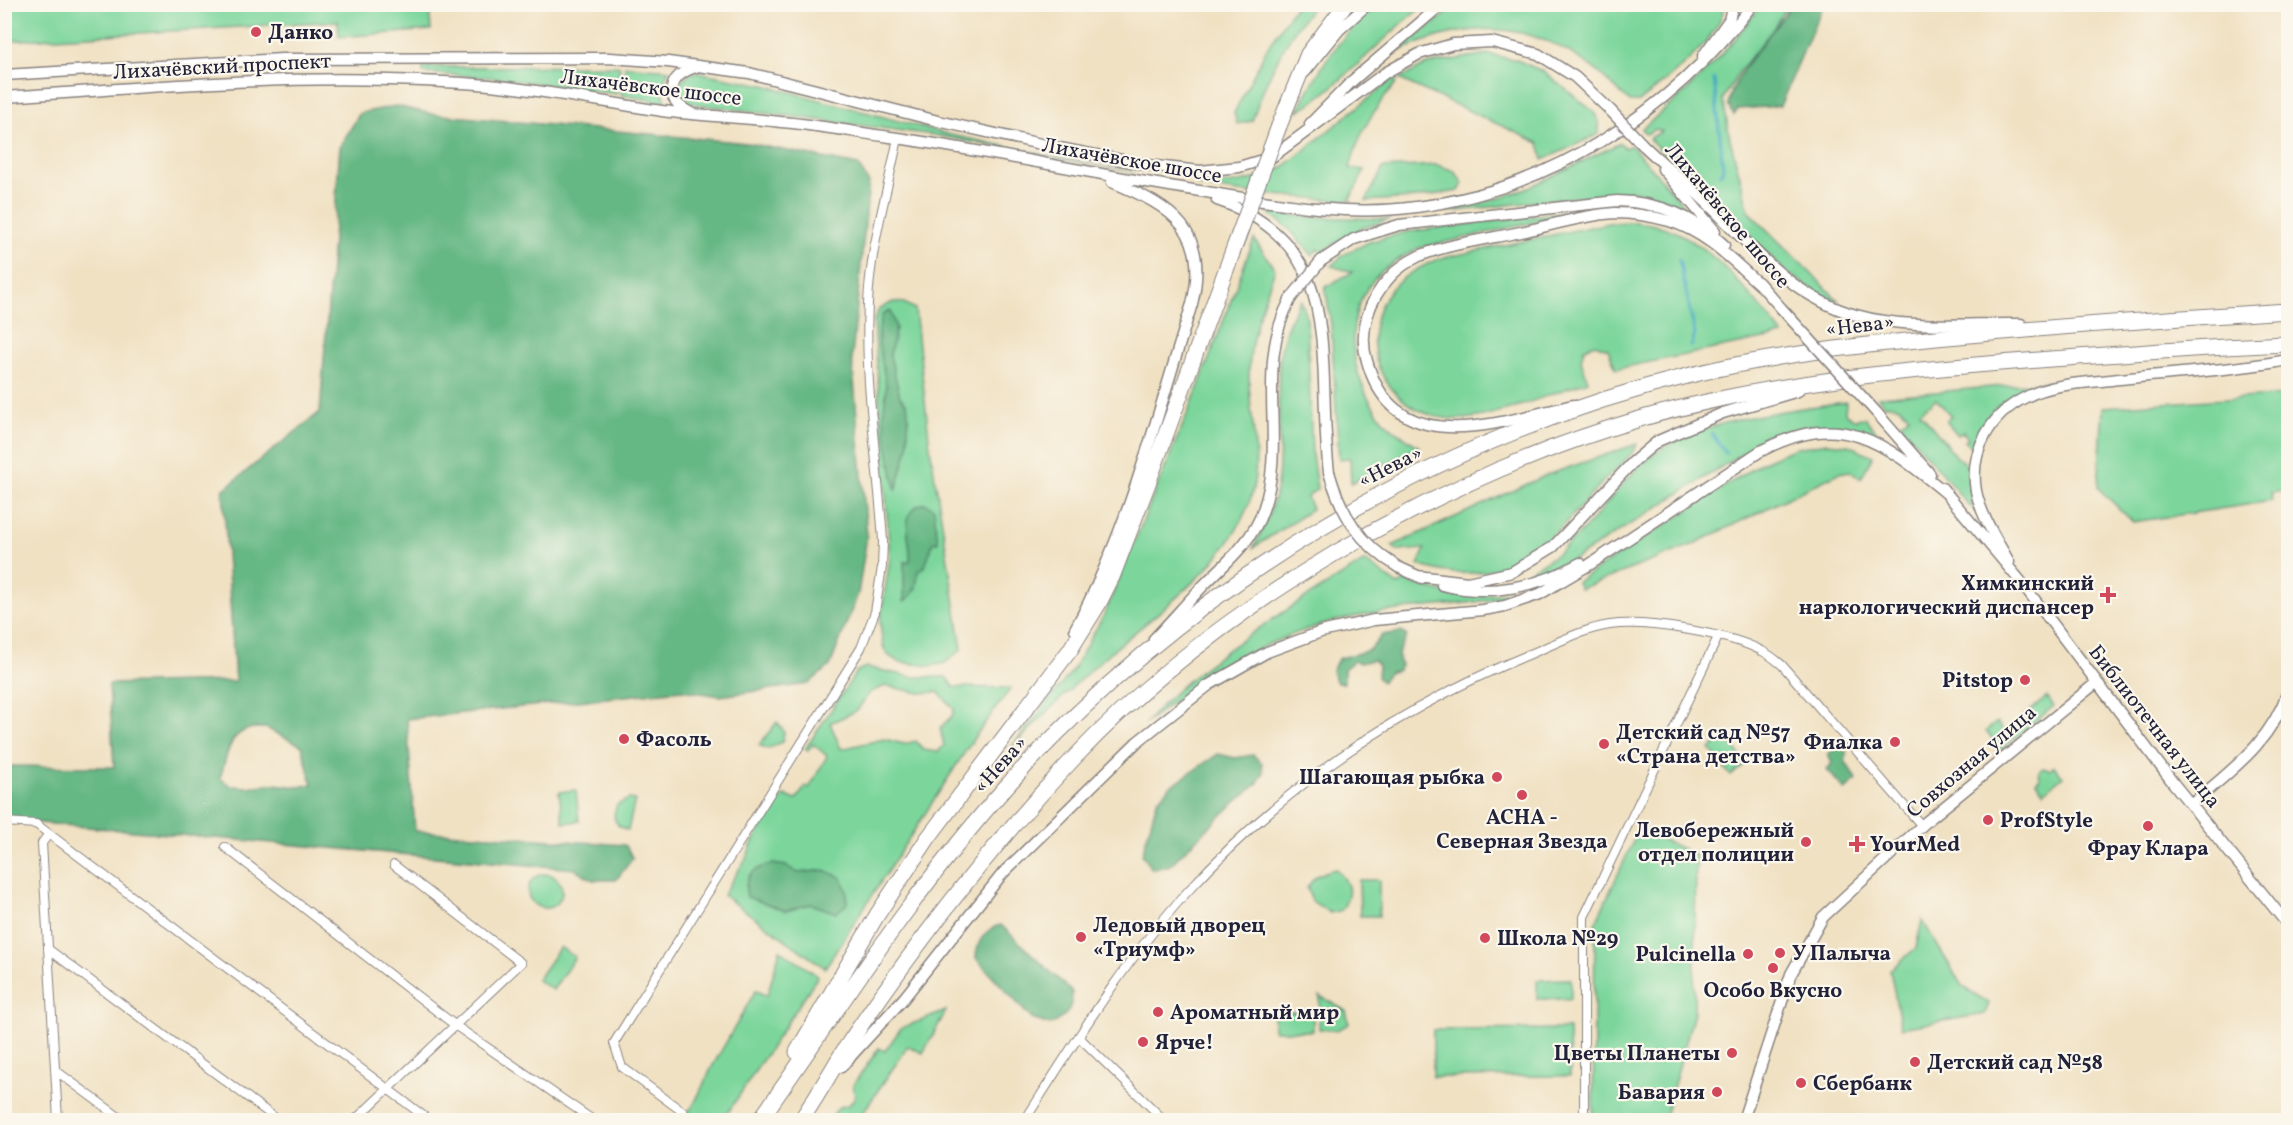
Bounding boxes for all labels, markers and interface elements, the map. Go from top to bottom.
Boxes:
place label: Данко [268,19,333,48]
marker: Данко [249,25,263,39]
street label: Лихачёвский проспект [112,47,332,88]
street label: Лихачёвское шоссе [559,63,743,114]
street label: Лихачёвское шоссе [1039,131,1224,192]
street label: Лихачёвское шоссе [1657,137,1797,295]
street label: «Нева» [1824,308,1896,345]
street label: «Нева» [1354,439,1428,496]
place label: Химкинский наркологический диспансер [1799,570,2094,623]
marker: Химкинский наркологический диспансер [2099,586,2117,604]
street label: Библиотечная улица [2081,639,2227,815]
place label: Pitstop [1942,667,2013,696]
marker: Pitstop [2018,673,2032,687]
street label: Совхозная улица [1901,699,2043,825]
place label: Детский сад №57 «Страна детства» [1616,719,1796,772]
place label: Фасоль [636,726,712,755]
place label: Фиалка [1804,729,1883,758]
street label: «Нева» [967,730,1035,800]
marker: Фасоль [617,732,631,746]
marker: Фиалка [1888,735,1902,749]
marker: Детский сад №57 «Страна детства» [1597,737,1611,751]
place label: Шагающая рыбка [1299,764,1485,793]
marker: Шагающая рыбка [1490,770,1504,784]
marker: АСНА - Северная Звезда [1515,788,1529,802]
place label: АСНА - Северная Звезда [1436,804,1608,857]
place label: ProfStyle [2000,807,2093,836]
marker: ProfStyle [1981,813,1995,827]
place label: Левобережный отдел полиции [1635,817,1794,870]
marker: Фрау Клара [2141,819,2155,833]
place label: YourMed [1870,831,1960,860]
marker: Левобережный отдел полиции [1799,835,1813,849]
marker: YourMed [1848,835,1866,853]
place label: Фрау Клара [2087,835,2209,864]
place label: Ледовый дворец «Триумф» [1093,912,1266,965]
place label: Школа №29 [1497,925,1618,954]
marker: Ледовый дворец «Триумф» [1074,930,1088,944]
marker: Школа №29 [1478,931,1492,945]
place label: У Палыча [1792,940,1891,969]
place label: Pulcinella [1635,941,1736,970]
marker: У Палыча [1773,946,1787,960]
marker: Pulcinella [1741,947,1755,961]
marker: Особо Вкусно [1766,961,1780,975]
place label: Особо Вкусно [1704,977,1842,1006]
place label: Ароматный мир [1170,999,1339,1028]
marker: Ароматный мир [1151,1005,1165,1019]
place label: Ярче! [1155,1029,1214,1058]
marker: Ярче! [1136,1035,1150,1049]
place label: Цветы Планеты [1554,1040,1720,1069]
marker: Цветы Планеты [1725,1046,1739,1060]
place label: Детский сад №58 [1927,1049,2103,1078]
marker: Детский сад №58 [1908,1055,1922,1069]
place label: Сбербанк [1813,1070,1912,1099]
marker: Сбербанк [1794,1076,1808,1090]
place label: Бавария [1618,1079,1705,1108]
marker: Бавария [1710,1085,1724,1099]

